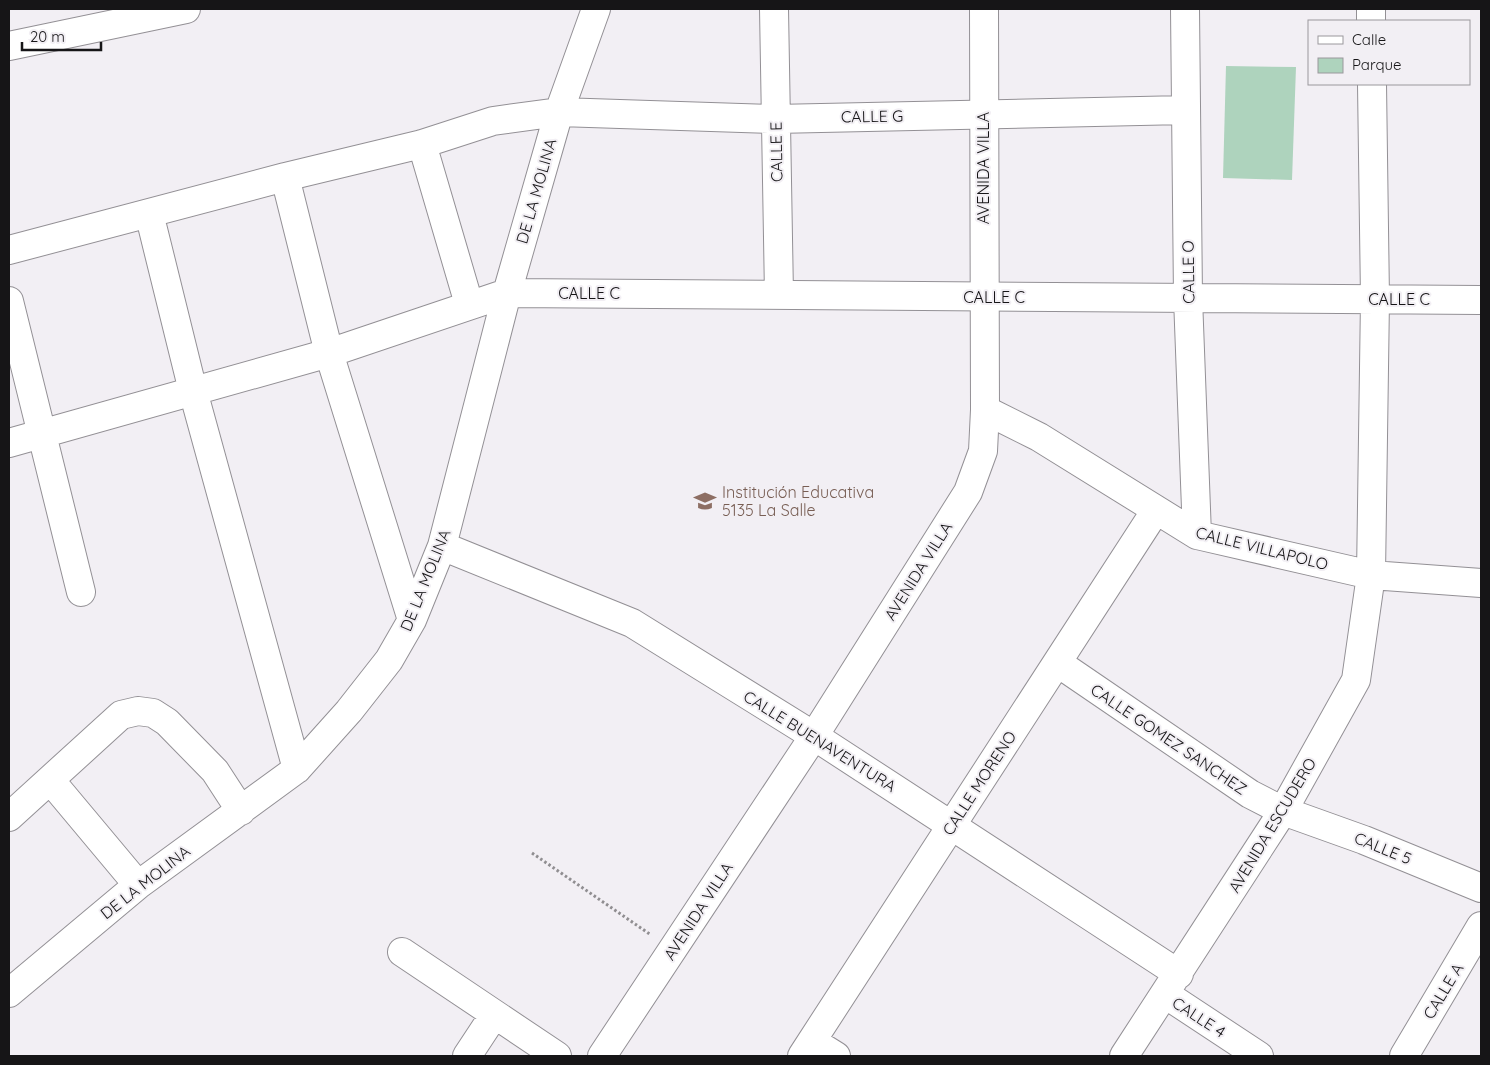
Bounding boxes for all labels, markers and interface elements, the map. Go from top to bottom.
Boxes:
scale bar [22,20,101,52]
legend [1308,20,1470,85]
text: 20 m [30,27,65,46]
text: Calle [1352,30,1386,49]
text: Parque [1352,55,1402,74]
street label: CALLE G [841,105,903,127]
street label: AVENIDA VILLA [973,112,993,224]
street label: CALLE E [765,122,787,182]
street label: DE LA MOLINA [511,136,561,246]
street label: CALLE O [1177,240,1199,304]
street label: CALLE C [558,283,620,303]
street label: CALLE C [963,287,1025,307]
street label: CALLE C [1368,289,1430,309]
place label: Institución Educativa 5135 La Salle [722,482,874,520]
school or university icon: Institución Educativa 5135 La Salle [692,488,718,514]
street label: AVENIDA VILLA [880,518,956,624]
street label: CALLE VILLAPOLO [1194,522,1330,574]
street label: DE LA MOLINA [395,526,455,634]
street label: CALLE GOMEZ SANCHEZ [1087,679,1251,799]
street label: CALLE BUENAVENTURA [740,686,900,796]
street label: CALLE MORENO [938,727,1020,839]
street label: AVENIDA ESCUDERO [1224,754,1320,896]
street label: CALLE 5 [1351,827,1415,869]
street label: DE LA MOLINA [96,841,194,923]
street label: AVENIDA VILLA [659,858,737,964]
street label: CALLE A [1419,959,1467,1023]
street label: CALLE 4 [1169,992,1229,1042]

